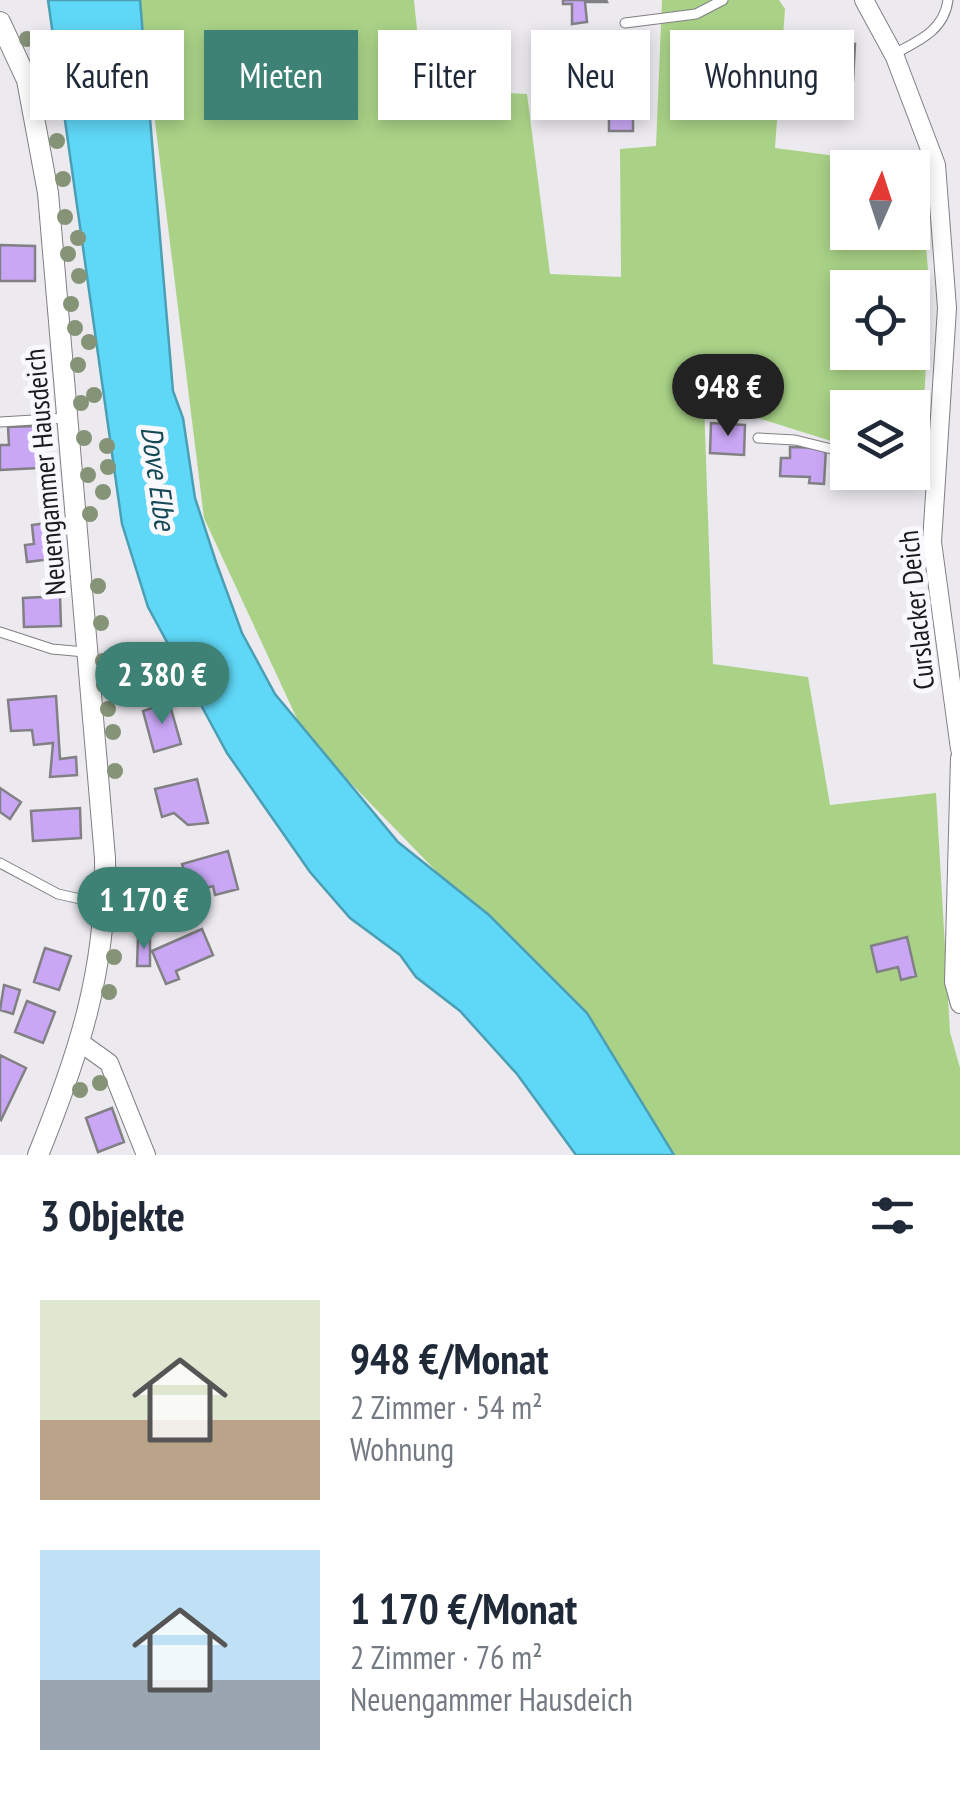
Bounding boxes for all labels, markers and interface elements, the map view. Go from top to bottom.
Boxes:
chip: Kaufen [30,30,184,120]
chip: Mieten [204,30,358,120]
chip: Filter [378,30,511,120]
chip: Neu [531,30,650,120]
chip: Wohnung [670,30,854,120]
north arrow [830,150,930,250]
map controls [830,150,930,490]
button: locate [830,270,930,370]
street label: Neuengammer Hausdeich [15,347,74,597]
pin: 948 € [658,354,798,439]
text: 948 € [694,365,762,407]
button: layers [830,390,930,490]
water label: Dove Elbe [133,424,186,534]
street label: Curslacker Deich [889,529,942,691]
pin: 2 380 € [70,642,254,727]
text: 2 380 € [117,653,207,695]
pin: 1 170 € [52,867,236,952]
text: 1 170 € [99,878,189,920]
text: 3 Objekte [40,1188,185,1243]
icon: filters [865,1188,920,1243]
text: 948 €/Monat [350,1331,549,1386]
icon: home [120,1340,240,1460]
text: 2 Zimmer · 54 m² [350,1386,543,1428]
text: Wohnung [350,1428,454,1470]
text: 1 170 €/Monat [350,1581,577,1636]
icon: home [120,1590,240,1710]
text: 2 Zimmer · 76 m² [350,1636,543,1678]
text: Neuengammer Hausdeich [350,1678,633,1720]

